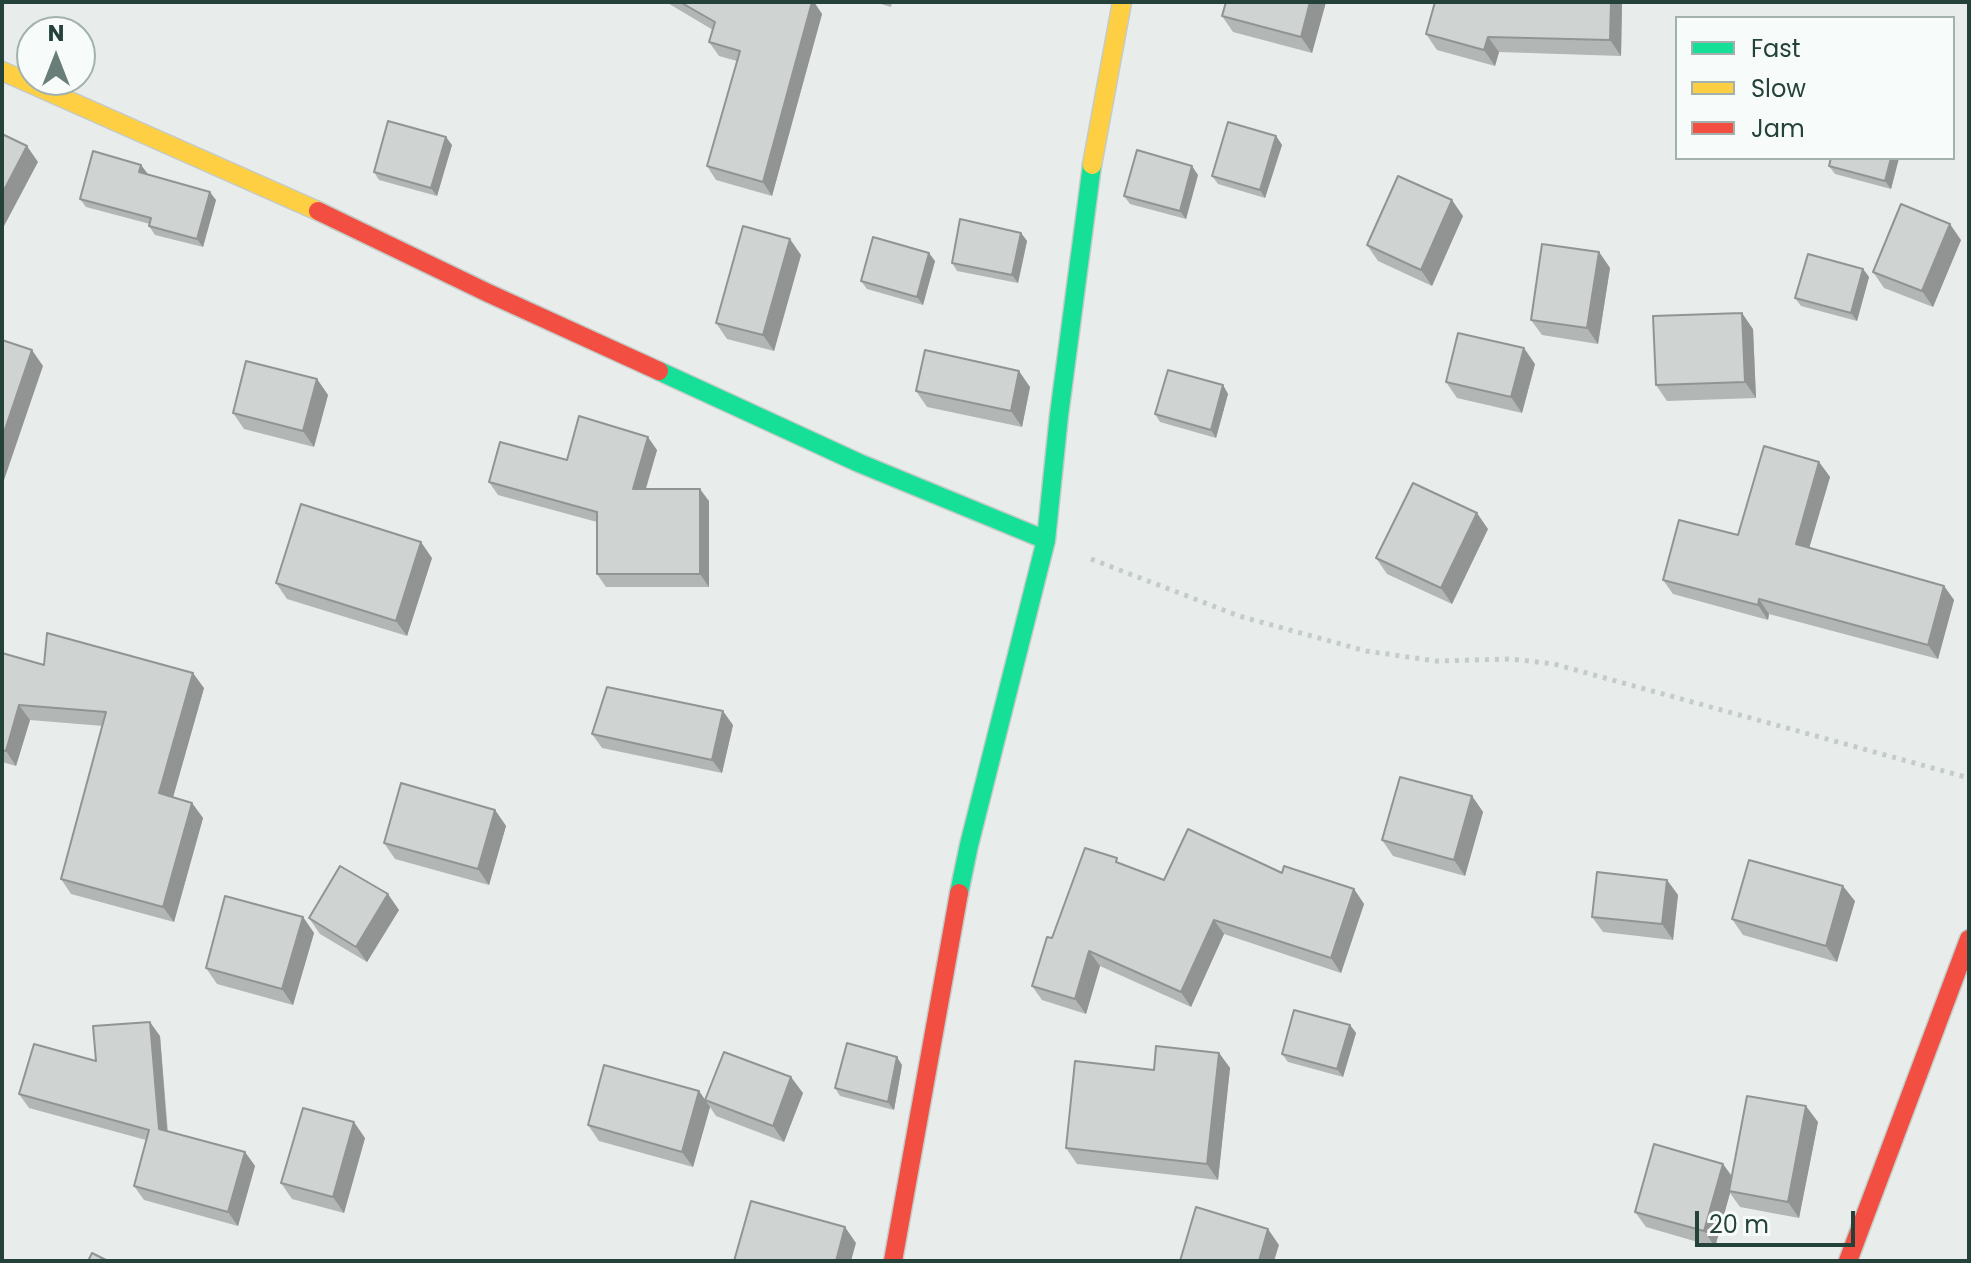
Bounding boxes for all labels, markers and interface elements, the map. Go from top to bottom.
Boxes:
north arrow [16,16,96,96]
legend [1675,16,1955,160]
text: N [48,18,64,49]
text: Fast [1751,32,1801,65]
text: Slow [1751,72,1806,105]
text: Jam [1751,112,1805,145]
scale bar [1699,1195,1859,1245]
text: 20 m [1709,1208,1769,1241]

